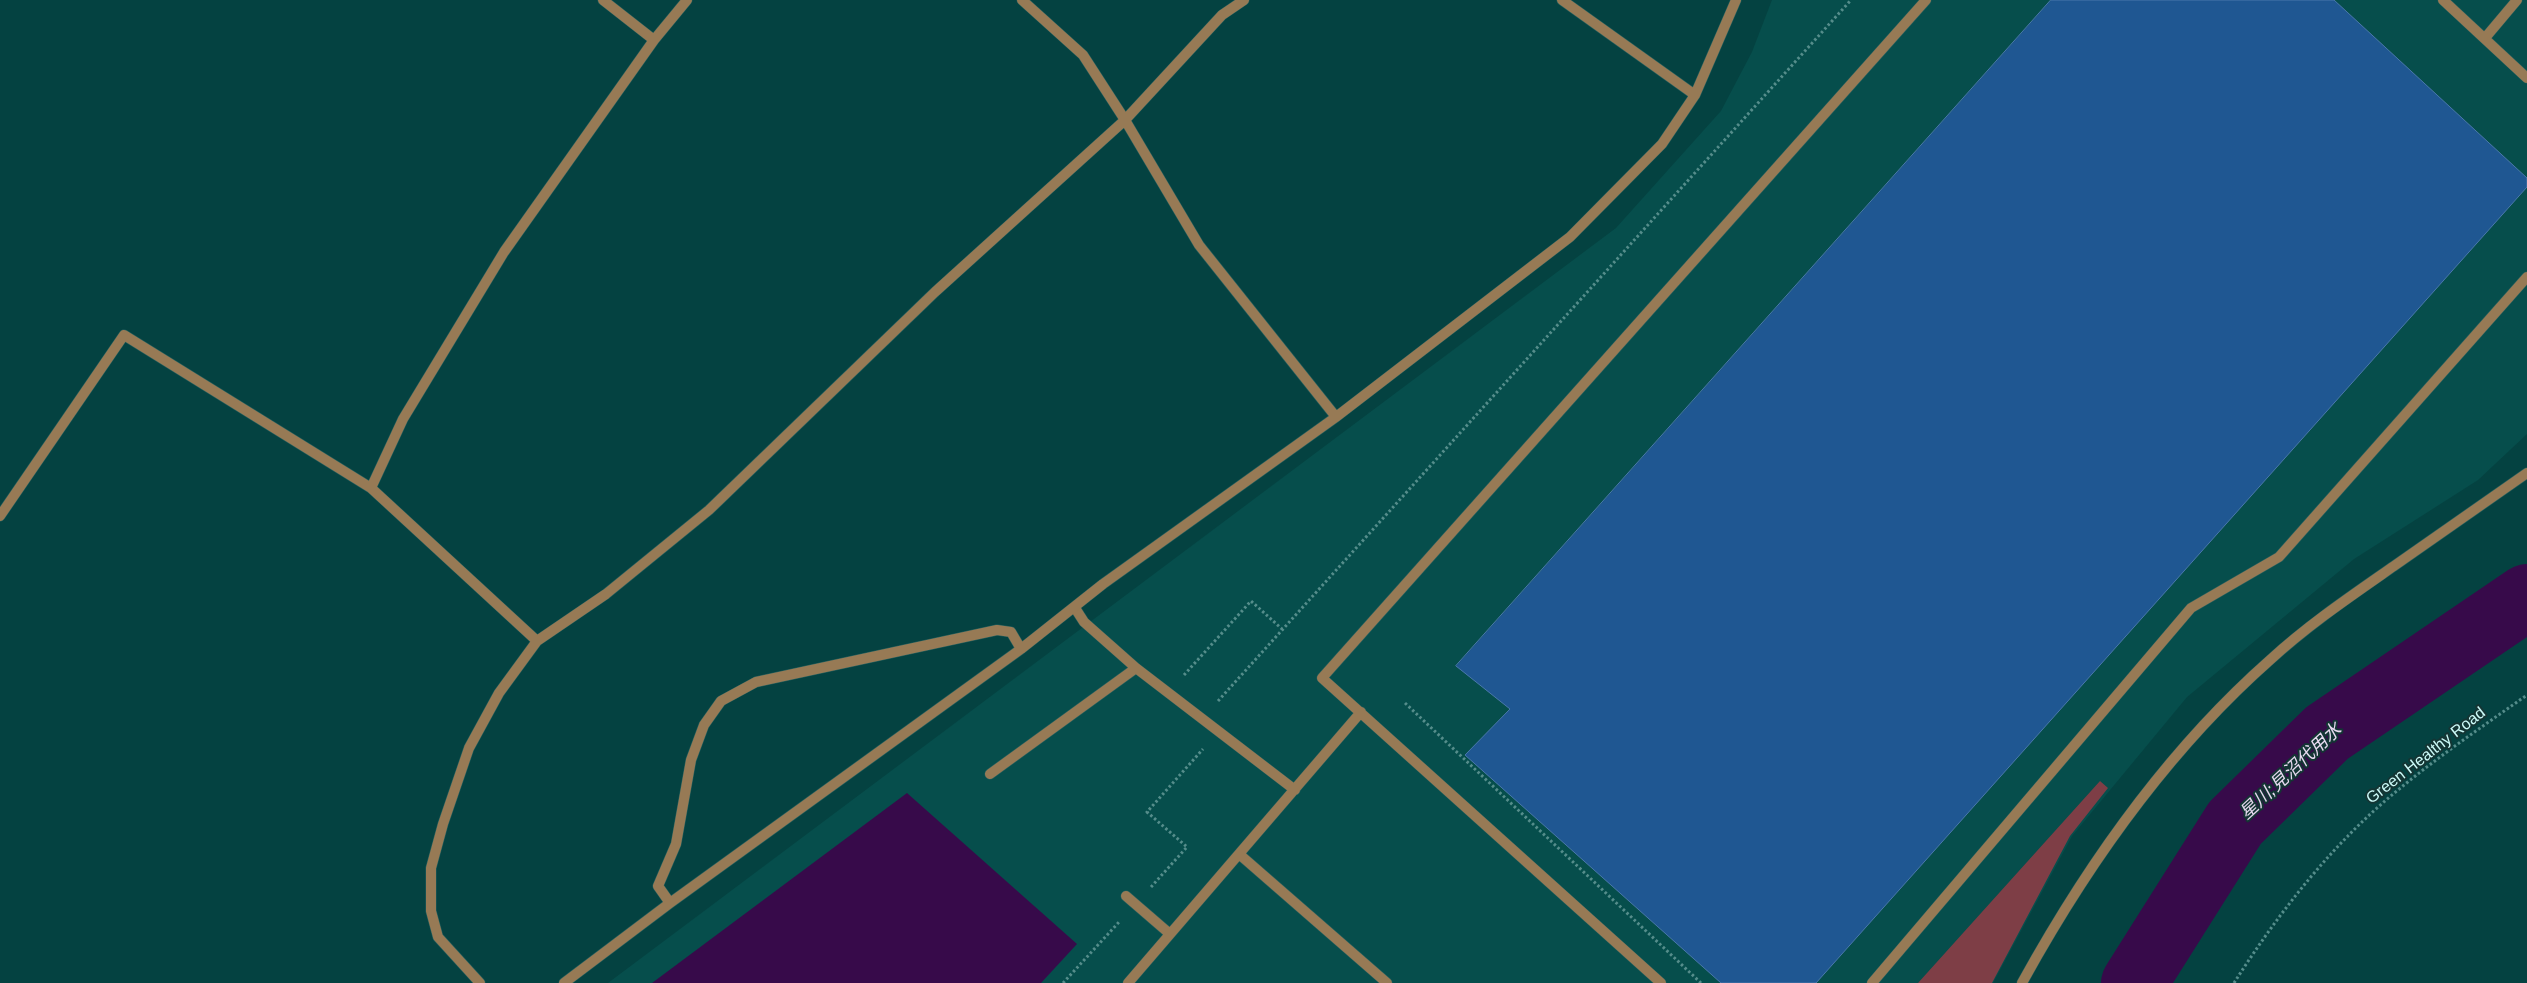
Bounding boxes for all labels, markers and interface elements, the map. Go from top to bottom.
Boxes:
street label: Green Healthy Road [2363,704,2489,808]
water label: 星川;見沼代用水 [2236,719,2346,825]

